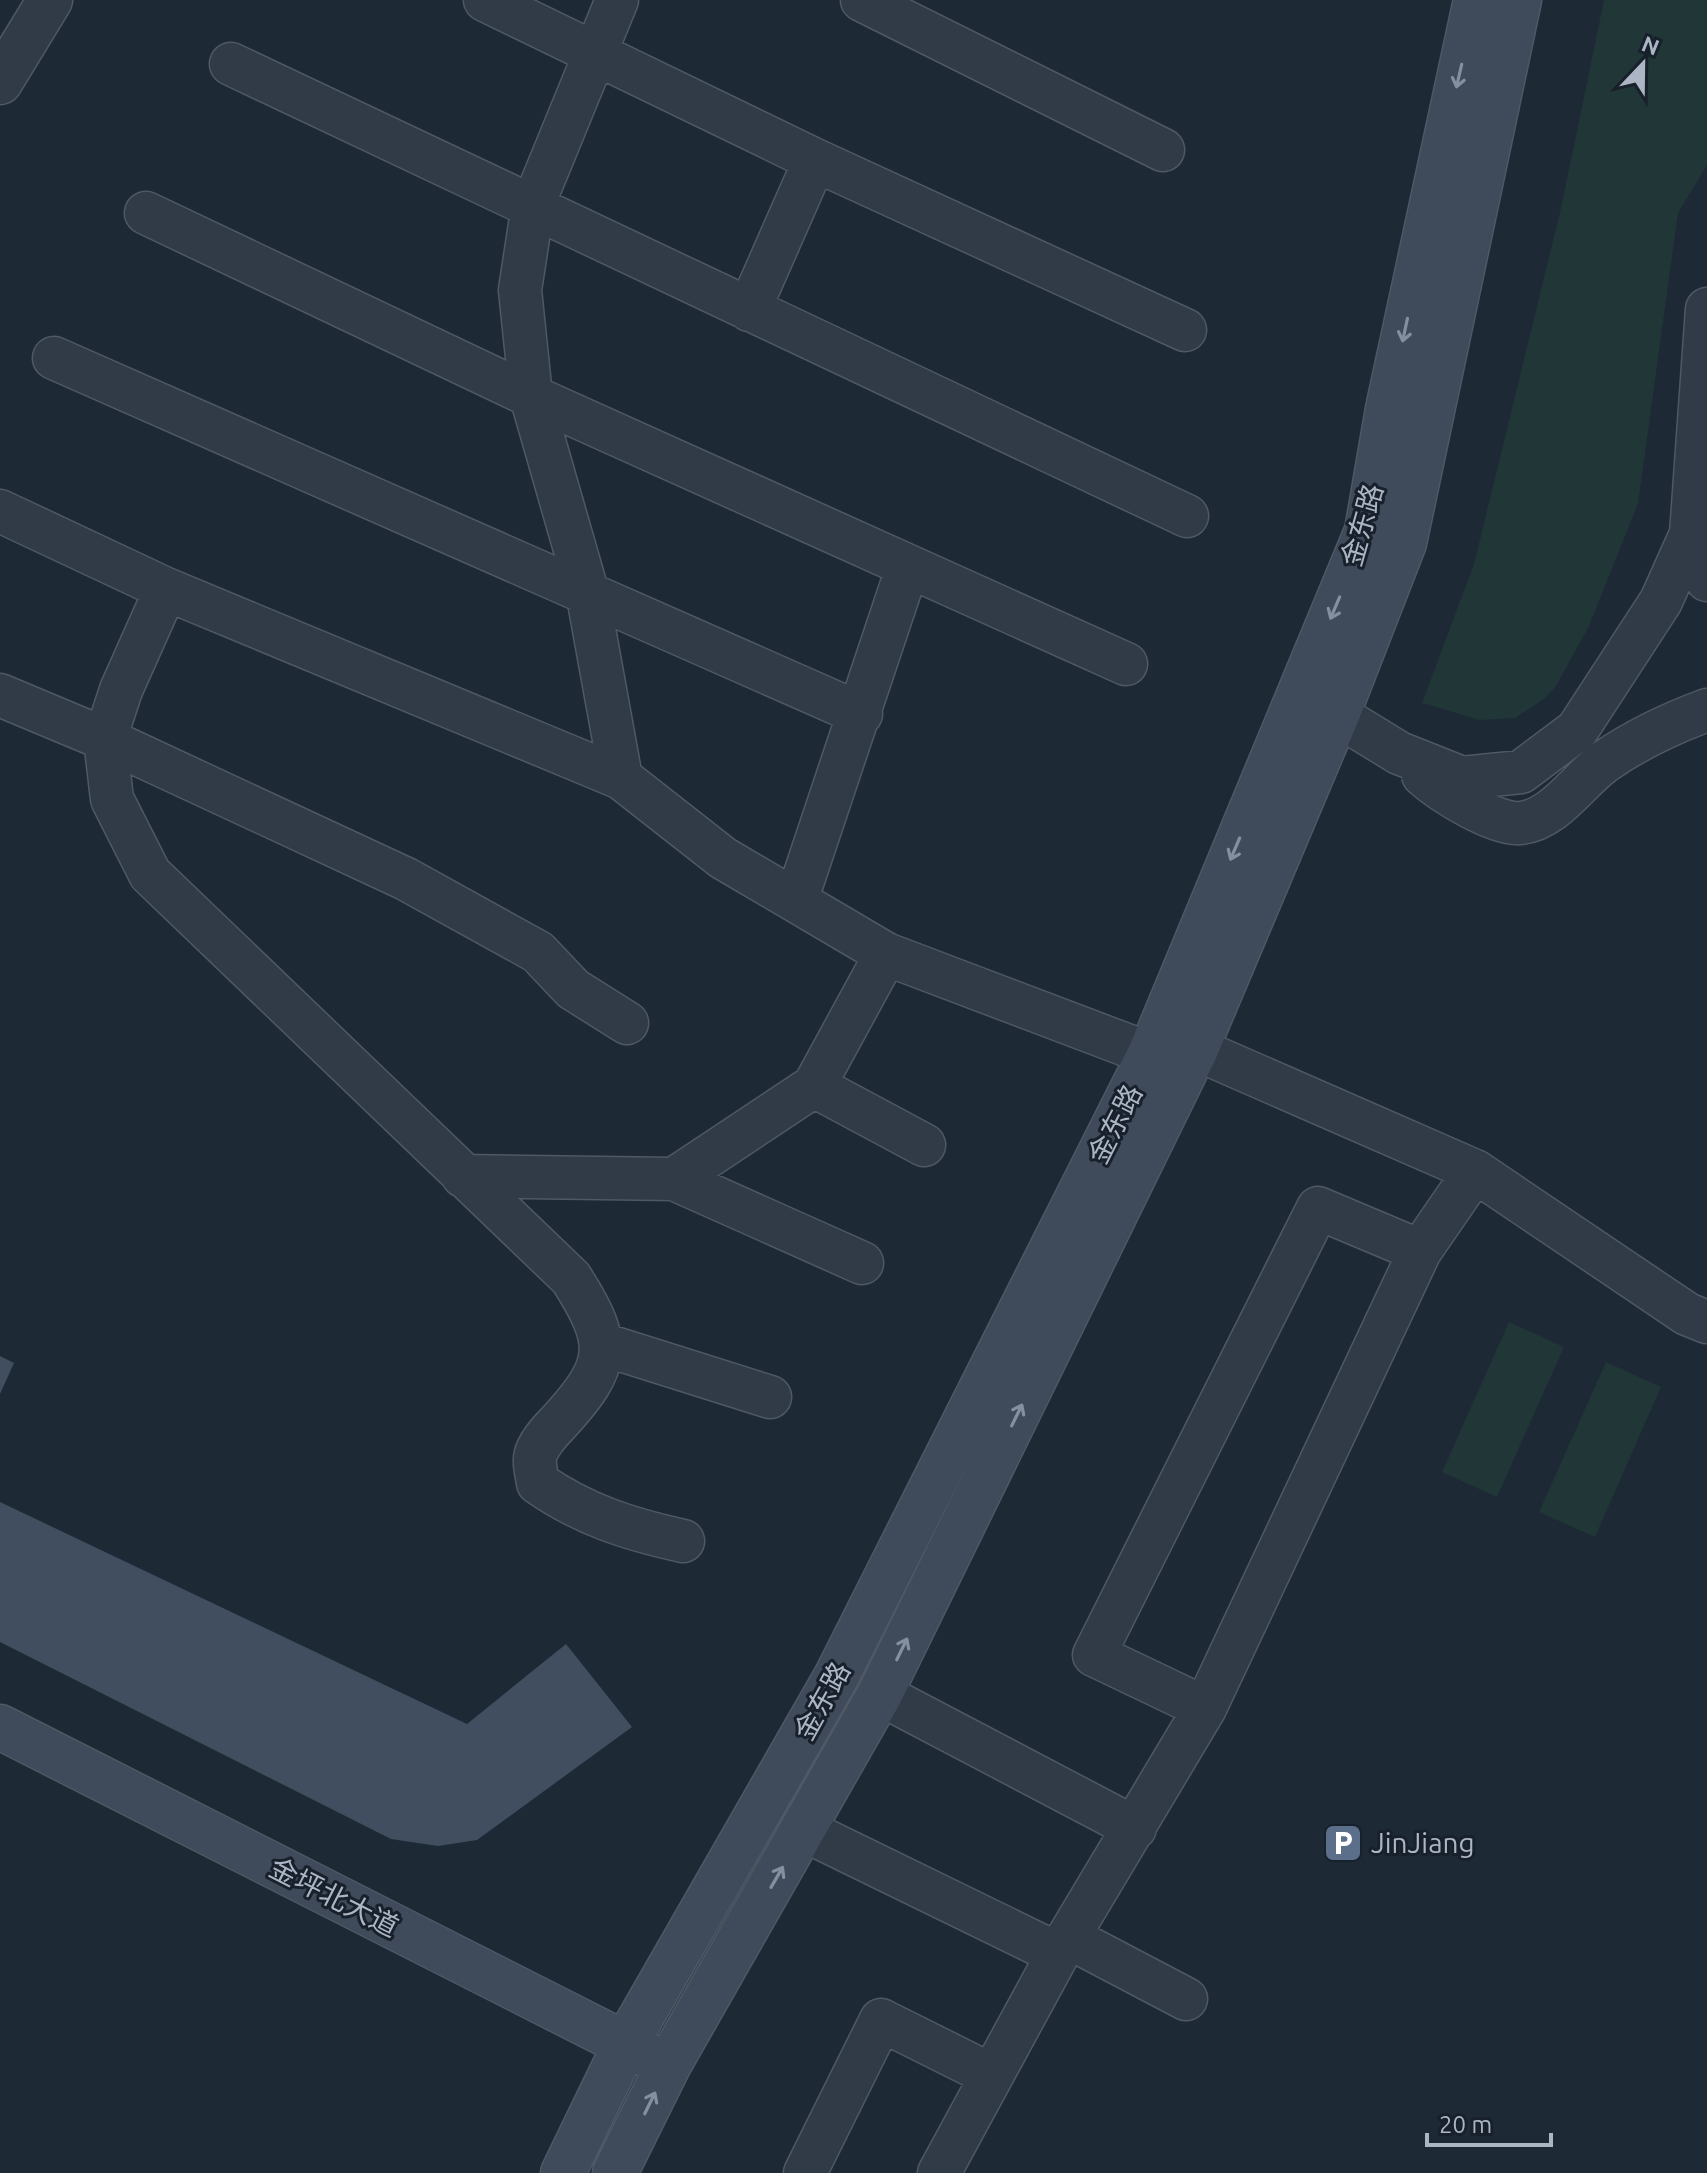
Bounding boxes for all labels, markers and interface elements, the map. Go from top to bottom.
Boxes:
north arrow [1603,24,1683,104]
text: N [1638,30,1663,60]
one-way arrow [1451,63,1466,88]
one-way arrow [1396,317,1411,343]
street label: 金东路 [1335,480,1388,570]
one-way arrow [1326,595,1341,620]
one-way arrow [1227,836,1241,860]
street label: 金东路 [1082,1079,1147,1168]
one-way arrow [1009,1404,1025,1428]
one-way arrow [895,1637,910,1661]
street label: 金东路 [788,1657,855,1745]
parking icon: JinJiang [1322,1822,1364,1864]
place label: JinJiang [1371,1827,1475,1858]
street label: 金坪北大道 [265,1851,404,1942]
one-way arrow [769,1866,785,1889]
one-way arrow [642,2092,658,2116]
scale bar [1427,2097,1551,2147]
text: 20 m [1439,2111,1492,2138]

